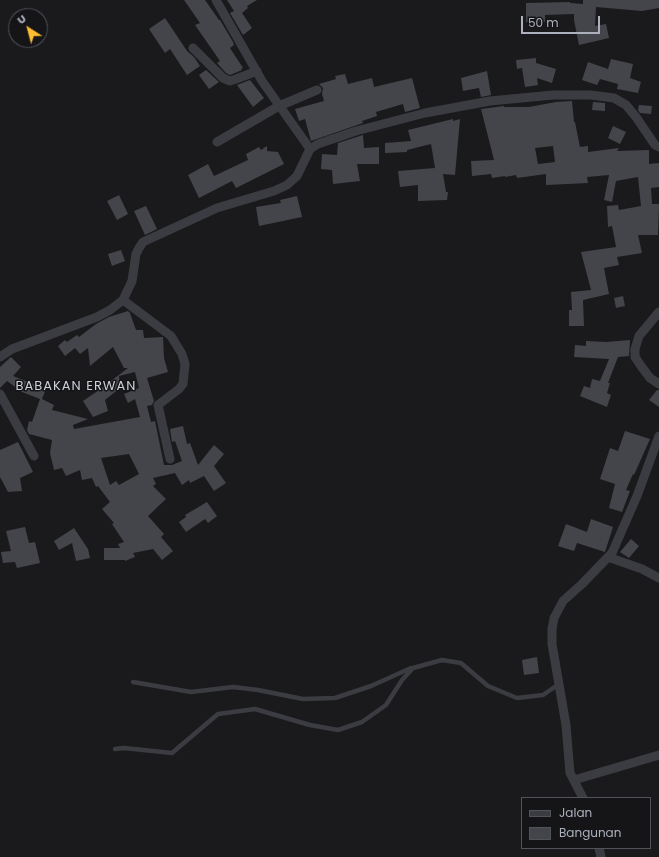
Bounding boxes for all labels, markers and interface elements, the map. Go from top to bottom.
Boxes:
north arrow [8,8,48,48]
scale bar [523,8,602,34]
text: U [14,10,29,28]
text: 50 m [528,14,559,31]
district label: BABAKAN ERWAN [16,379,136,395]
legend [521,797,651,849]
text: Jalan [559,804,592,821]
text: Bangunan [559,824,621,841]

